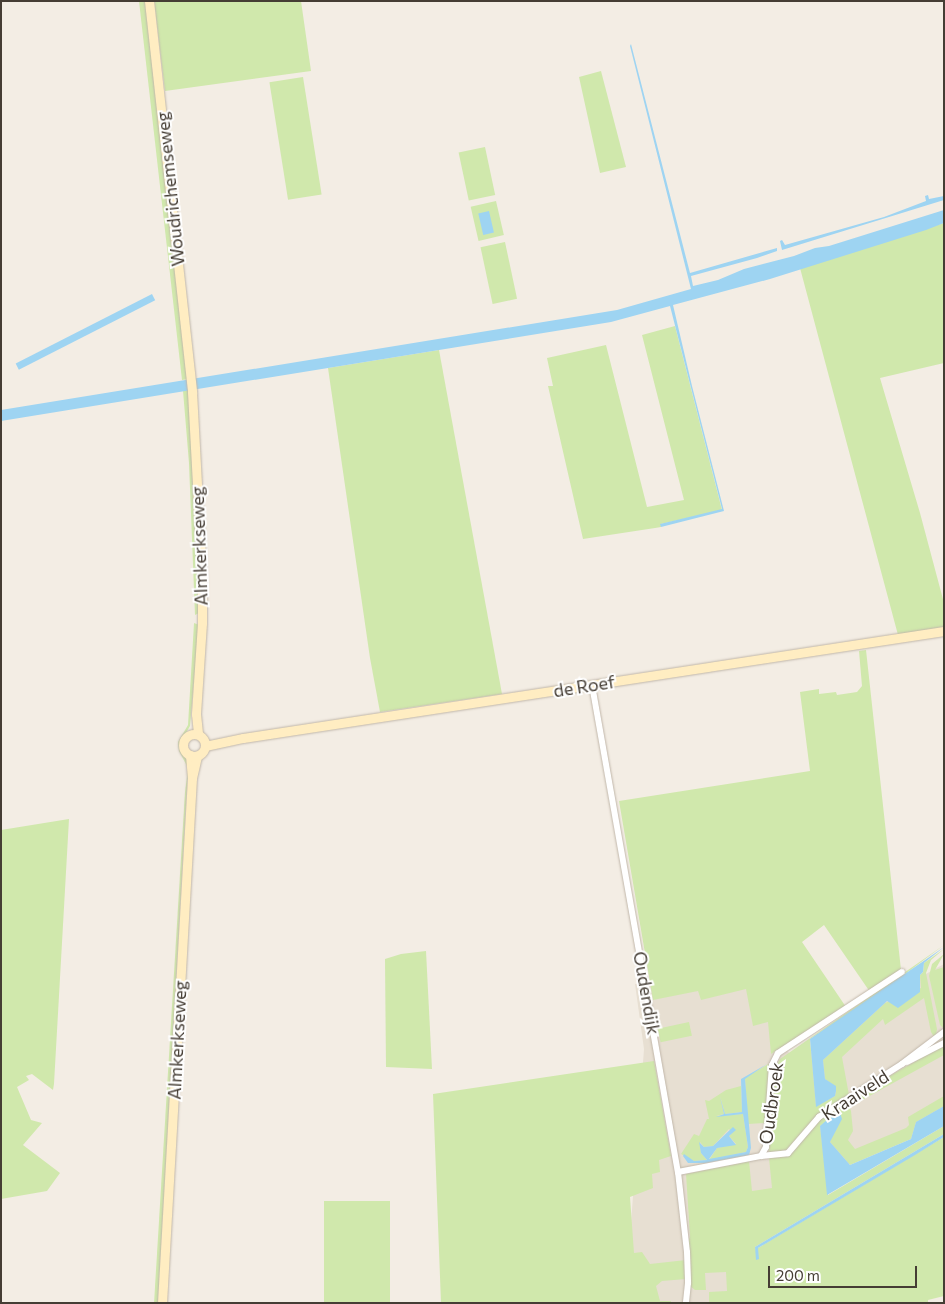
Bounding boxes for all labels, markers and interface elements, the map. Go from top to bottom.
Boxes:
street label: Woudrichemseweg [151,111,189,267]
street label: Almkerkseweg [186,486,212,606]
street label: de Roef [552,670,616,702]
street label: Oudendijk [629,950,665,1036]
street label: Almkerkseweg [163,980,191,1100]
street label: Oudbroek [755,1061,787,1145]
street label: Kraaiveld [817,1065,893,1125]
scale bar [770,1256,919,1288]
text: 200 m [776,1266,820,1284]

